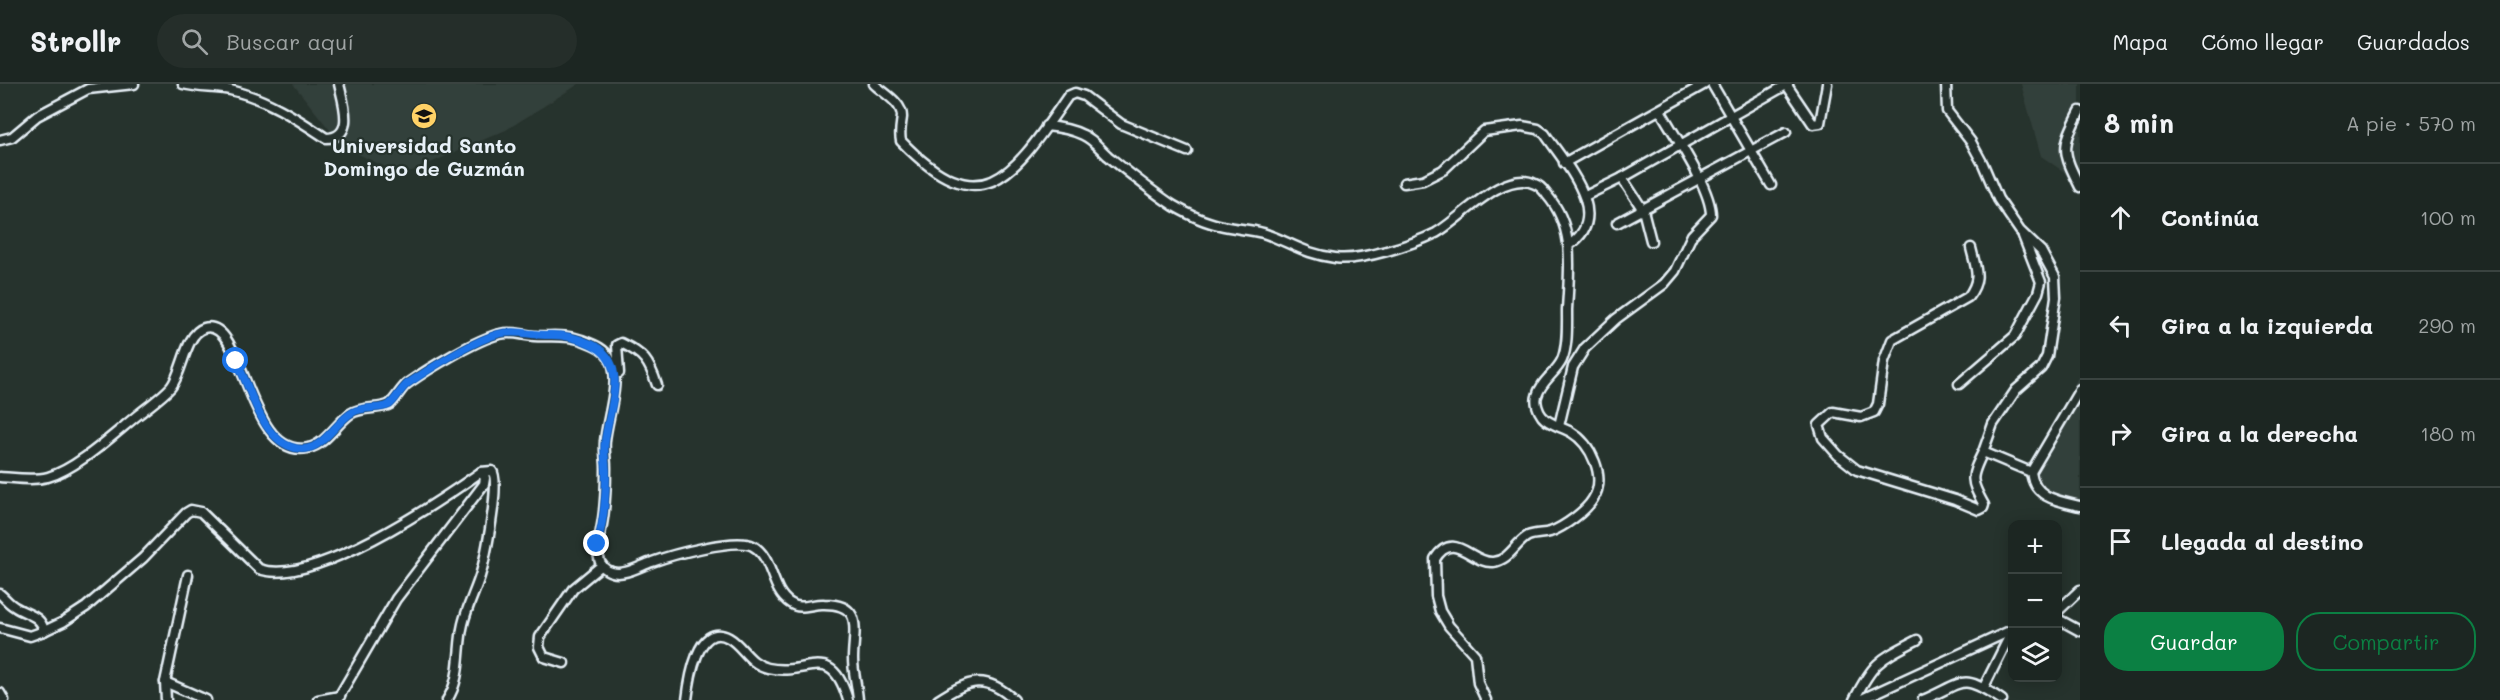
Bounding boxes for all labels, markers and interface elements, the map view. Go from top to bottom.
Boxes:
search box [157,14,577,68]
text: Strollr [30,23,121,59]
icon: search [178,25,211,58]
text: Buscar aquí [226,27,354,56]
text: Mapa [2112,28,2168,55]
text: Cómo llegar [2201,28,2324,55]
text: Guardados [2357,28,2470,55]
school or university icon: Universidad Santo Domingo de Guzmán [409,101,439,131]
text: 8 min [2104,106,2174,140]
text: A pie · 570 m [2346,110,2476,136]
place label: Universidad Santo Domingo de Guzmán [323,132,525,181]
icon: ahead [2104,201,2137,234]
text: Continúa [2161,203,2259,232]
text: 100 m [2420,204,2476,230]
icon: left [2104,309,2137,342]
text: Gira a la izquierda [2161,311,2373,340]
text: 290 m [2418,312,2476,338]
route start [222,347,248,373]
icon: right [2104,417,2137,450]
text: Gira a la derecha [2161,419,2358,448]
text: 180 m [2420,420,2476,446]
map controls [2008,520,2062,682]
button: + [2008,520,2062,574]
icon: arrive [2104,525,2137,558]
text: Llegada al destino [2161,527,2363,556]
route end [583,530,609,556]
button: − [2008,574,2062,628]
button: Guardar [2104,612,2284,671]
button: Compartir [2296,612,2476,671]
button: layers [2008,628,2062,682]

